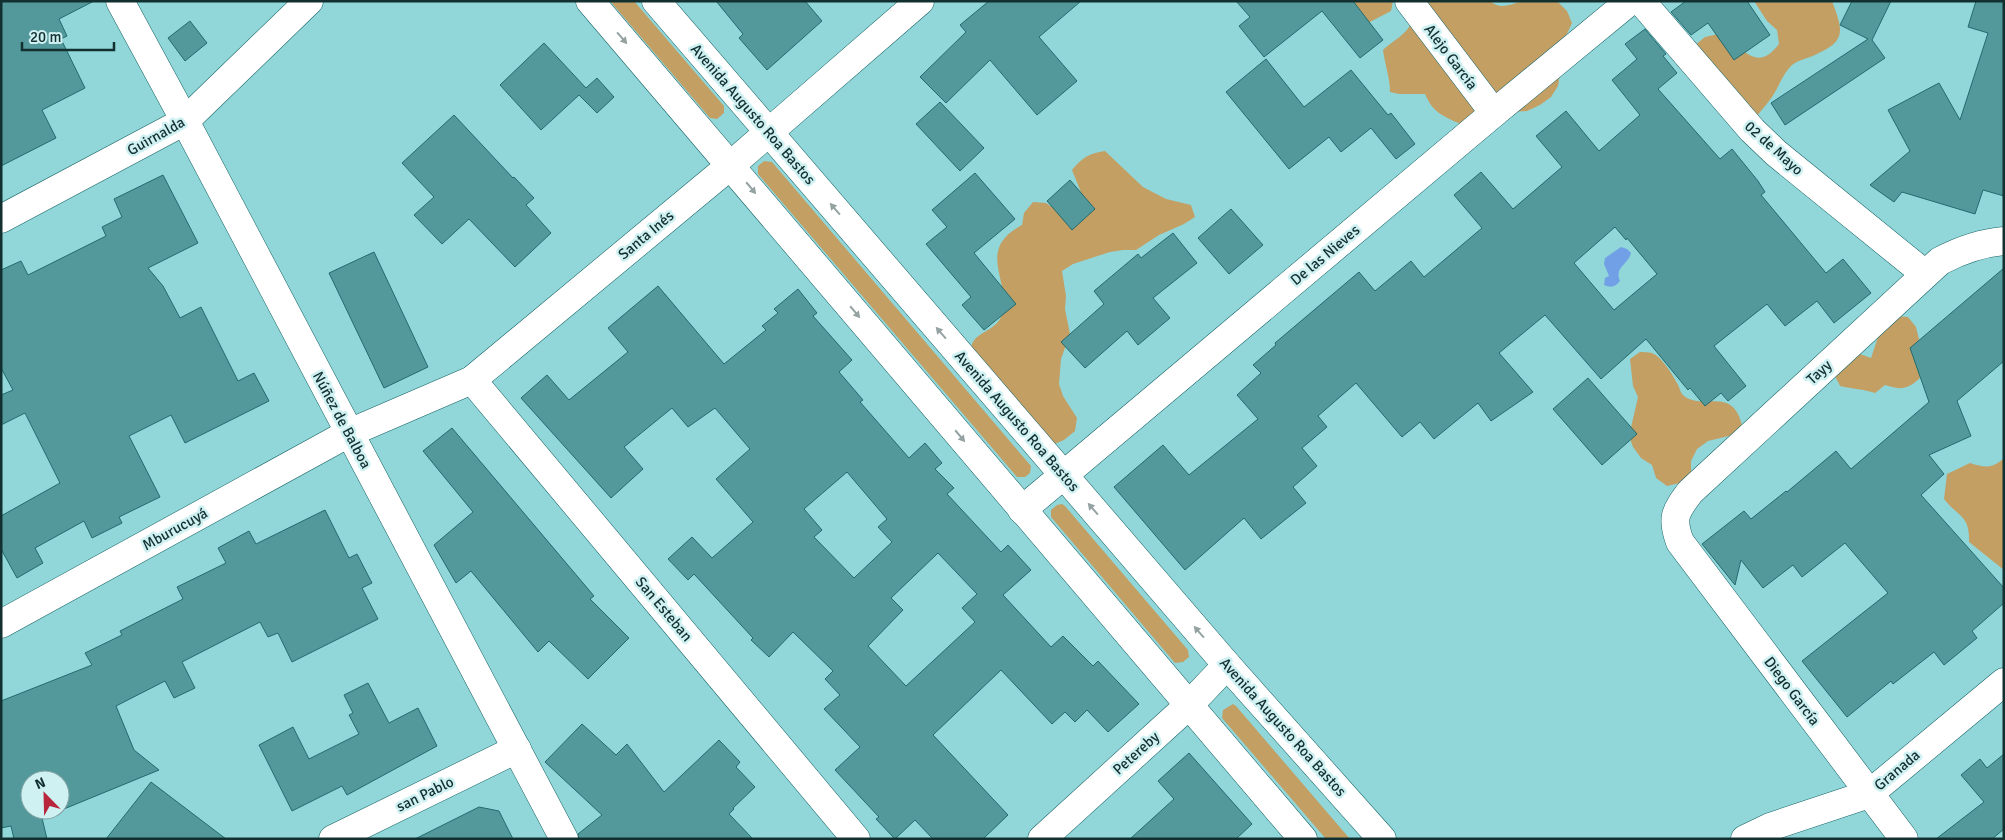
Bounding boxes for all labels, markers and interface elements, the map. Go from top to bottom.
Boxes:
scale bar [22,20,115,52]
street label: Alejo García [1421,21,1481,93]
text: 20 m [30,28,61,46]
one-way arrow [616,32,628,44]
street label: Avenida Augusto Roa Bastos [687,40,819,188]
street label: Guirnalda [124,113,188,159]
street label: 02 de Mayo [1741,117,1807,179]
one-way arrow [745,181,756,194]
one-way arrow [830,203,841,216]
street label: Santa Inés [615,206,678,263]
street label: De las Nieves [1287,221,1364,289]
one-way arrow [850,306,861,319]
one-way arrow [935,327,947,339]
street label: Avenida Augusto Roa Bastos [951,347,1083,495]
street label: Tayy [1803,356,1835,388]
street label: Núñez de Balboa [309,368,375,472]
one-way arrow [955,430,966,443]
one-way arrow [1087,503,1098,516]
street label: Mburucuyá [139,504,211,554]
street label: San Esteban [632,573,696,645]
one-way arrow [1193,626,1204,639]
street label: Diego García [1760,653,1824,729]
street label: Avenida Augusto Roa Bastos [1216,654,1350,800]
street label: Petereby [1109,728,1163,778]
street label: Granada [1871,746,1923,794]
north arrow [20,770,70,820]
street label: san Pablo [393,772,457,816]
text: N [32,774,48,793]

